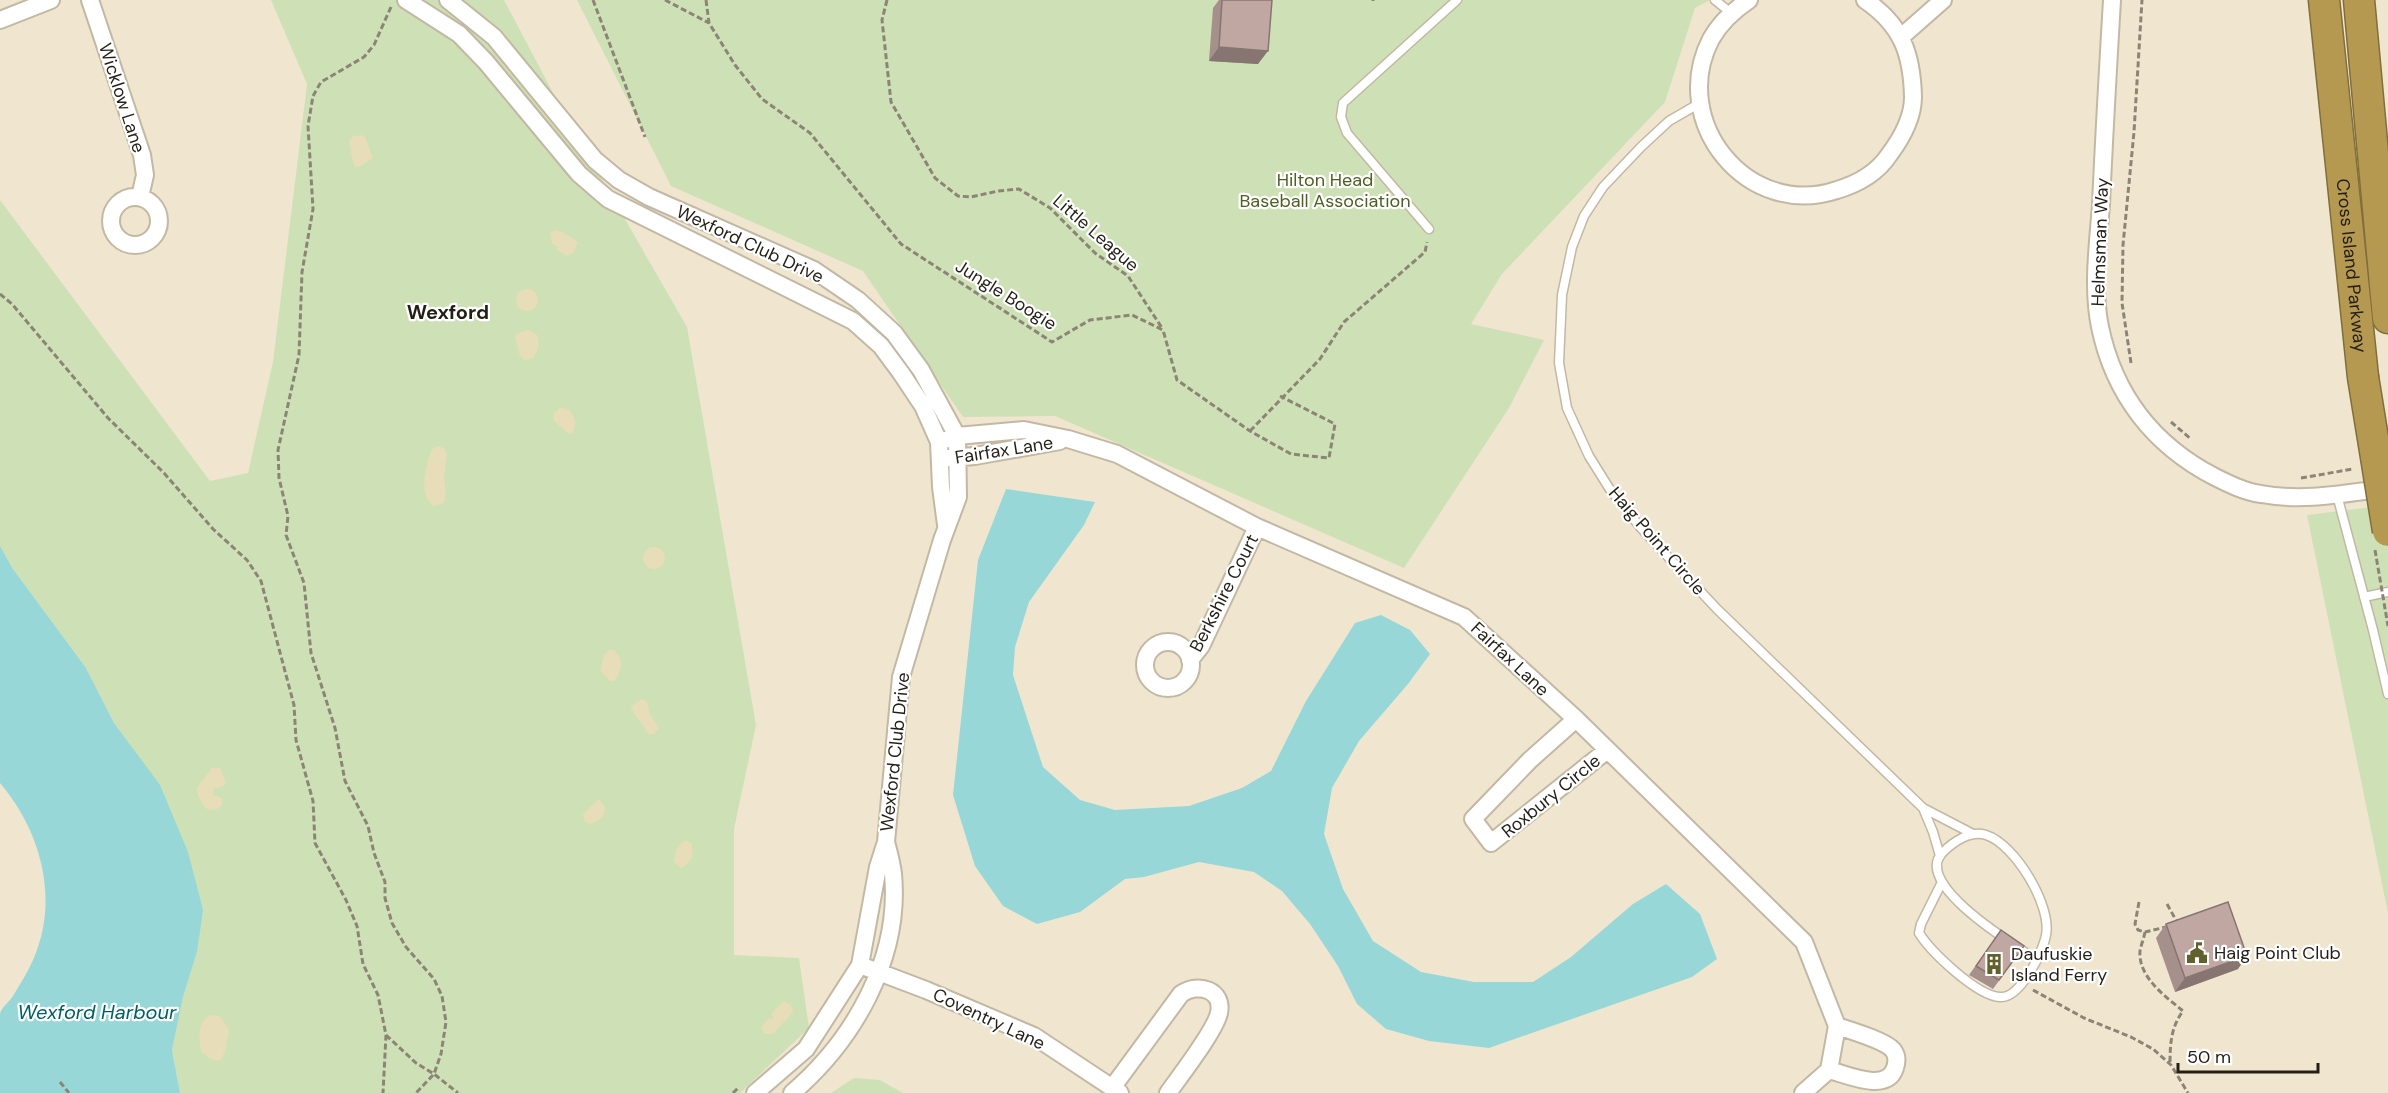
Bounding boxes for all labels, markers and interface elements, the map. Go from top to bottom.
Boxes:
street label: Wicklow Lane [93,40,151,156]
park label: Hilton Head Baseball Association [1239,168,1411,213]
street label: Helmsman Way [2086,177,2114,307]
street label: Cross Island Parkway [2331,177,2372,354]
street label: Little League [1048,189,1144,277]
street label: Wexford Club Drive [672,199,828,289]
street label: Jungle Boogie [951,254,1061,336]
district label: Wexford [407,299,489,325]
street label: Fairfax Lane [953,430,1055,470]
street label: Haig Point Circle [1603,482,1711,600]
street label: Berkshire Court [1184,530,1264,656]
street label: Fairfax Lane [1466,616,1554,702]
street label: Wexford Club Drive [875,671,915,833]
street label: Roxbury Circle [1497,749,1605,843]
public building icon: Haig Point Club [2185,941,2209,965]
place label: Haig Point Club [2214,941,2341,965]
place label: Daufuskie Island Ferry [2011,942,2107,987]
building icon: Daufuskie Island Ferry [1982,952,2006,976]
street label: Coventry Lane [929,983,1049,1055]
water label: Wexford Harbour [18,999,177,1025]
scale bar [2178,1036,2318,1074]
text: 50 m [2187,1045,2231,1069]

